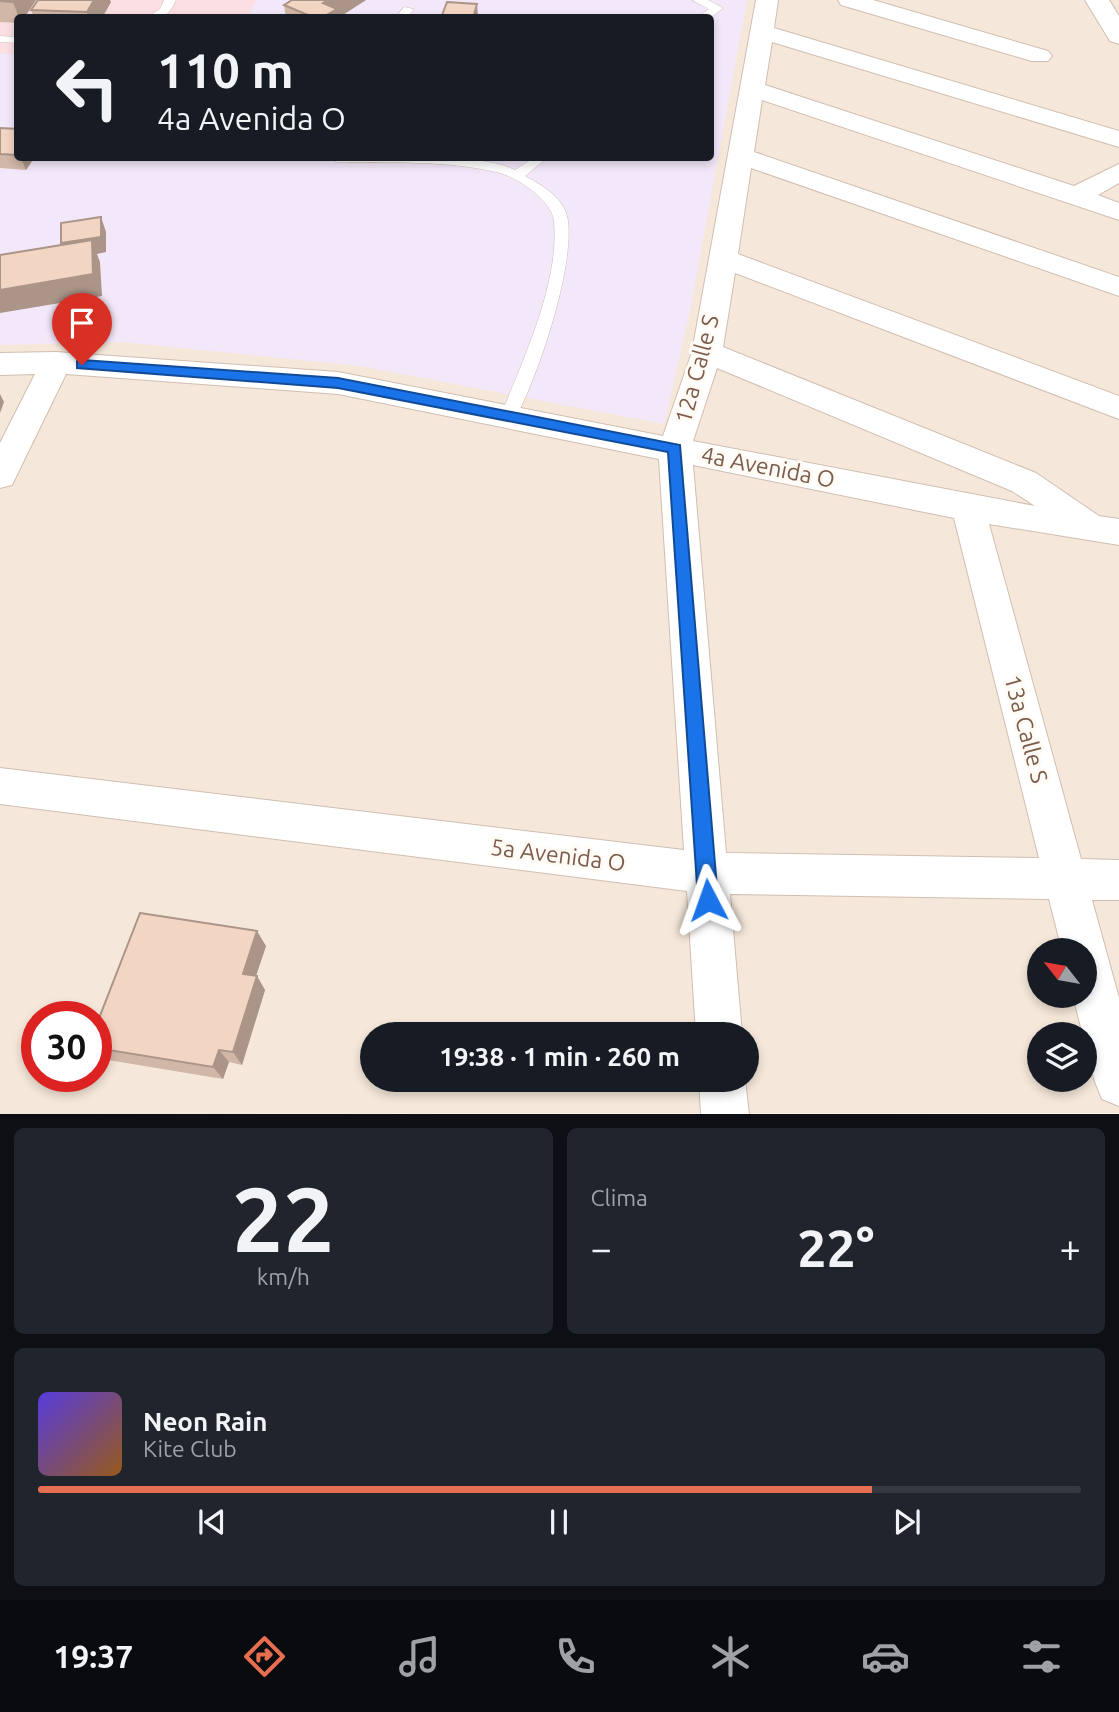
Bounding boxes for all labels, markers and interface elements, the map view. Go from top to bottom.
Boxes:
icon: left [42,42,133,133]
text: 110 m [157,42,294,97]
text: 4a Avenida O [157,100,346,136]
pin [52,293,112,365]
icon: arrive [63,304,101,342]
street label: 12a Calle S [670,312,723,426]
street label: 4a Avenida O [699,441,837,492]
street label: 13a Calle S [1000,672,1053,786]
street label: 5a Avenida O [489,834,627,875]
position arrow [671,863,745,937]
north arrow [1027,938,1097,1008]
map controls [1027,938,1097,1092]
speed limit sign: 30 [21,1001,112,1092]
button: layers [1027,1022,1097,1092]
text: 19:38 · 1 min · 260 m [439,1042,680,1071]
text: 22 [232,1167,335,1269]
text: Clima [591,1185,648,1210]
text: 22° [797,1219,874,1277]
text: − [591,1227,612,1269]
text: + [1060,1227,1081,1269]
text: km/h [257,1264,310,1289]
text: Neon Rain [143,1407,268,1436]
text: Kite Club [143,1436,237,1461]
icon: previous [193,1503,231,1541]
icon: pause [540,1503,578,1541]
icon: next [888,1503,926,1541]
icon: directions [240,1632,289,1681]
icon: music [395,1632,444,1681]
icon: phone [551,1632,600,1681]
icon: climate [706,1632,755,1681]
icon: car [861,1632,910,1681]
icon: filters [1017,1632,1066,1681]
text: 19:37 [53,1638,133,1674]

